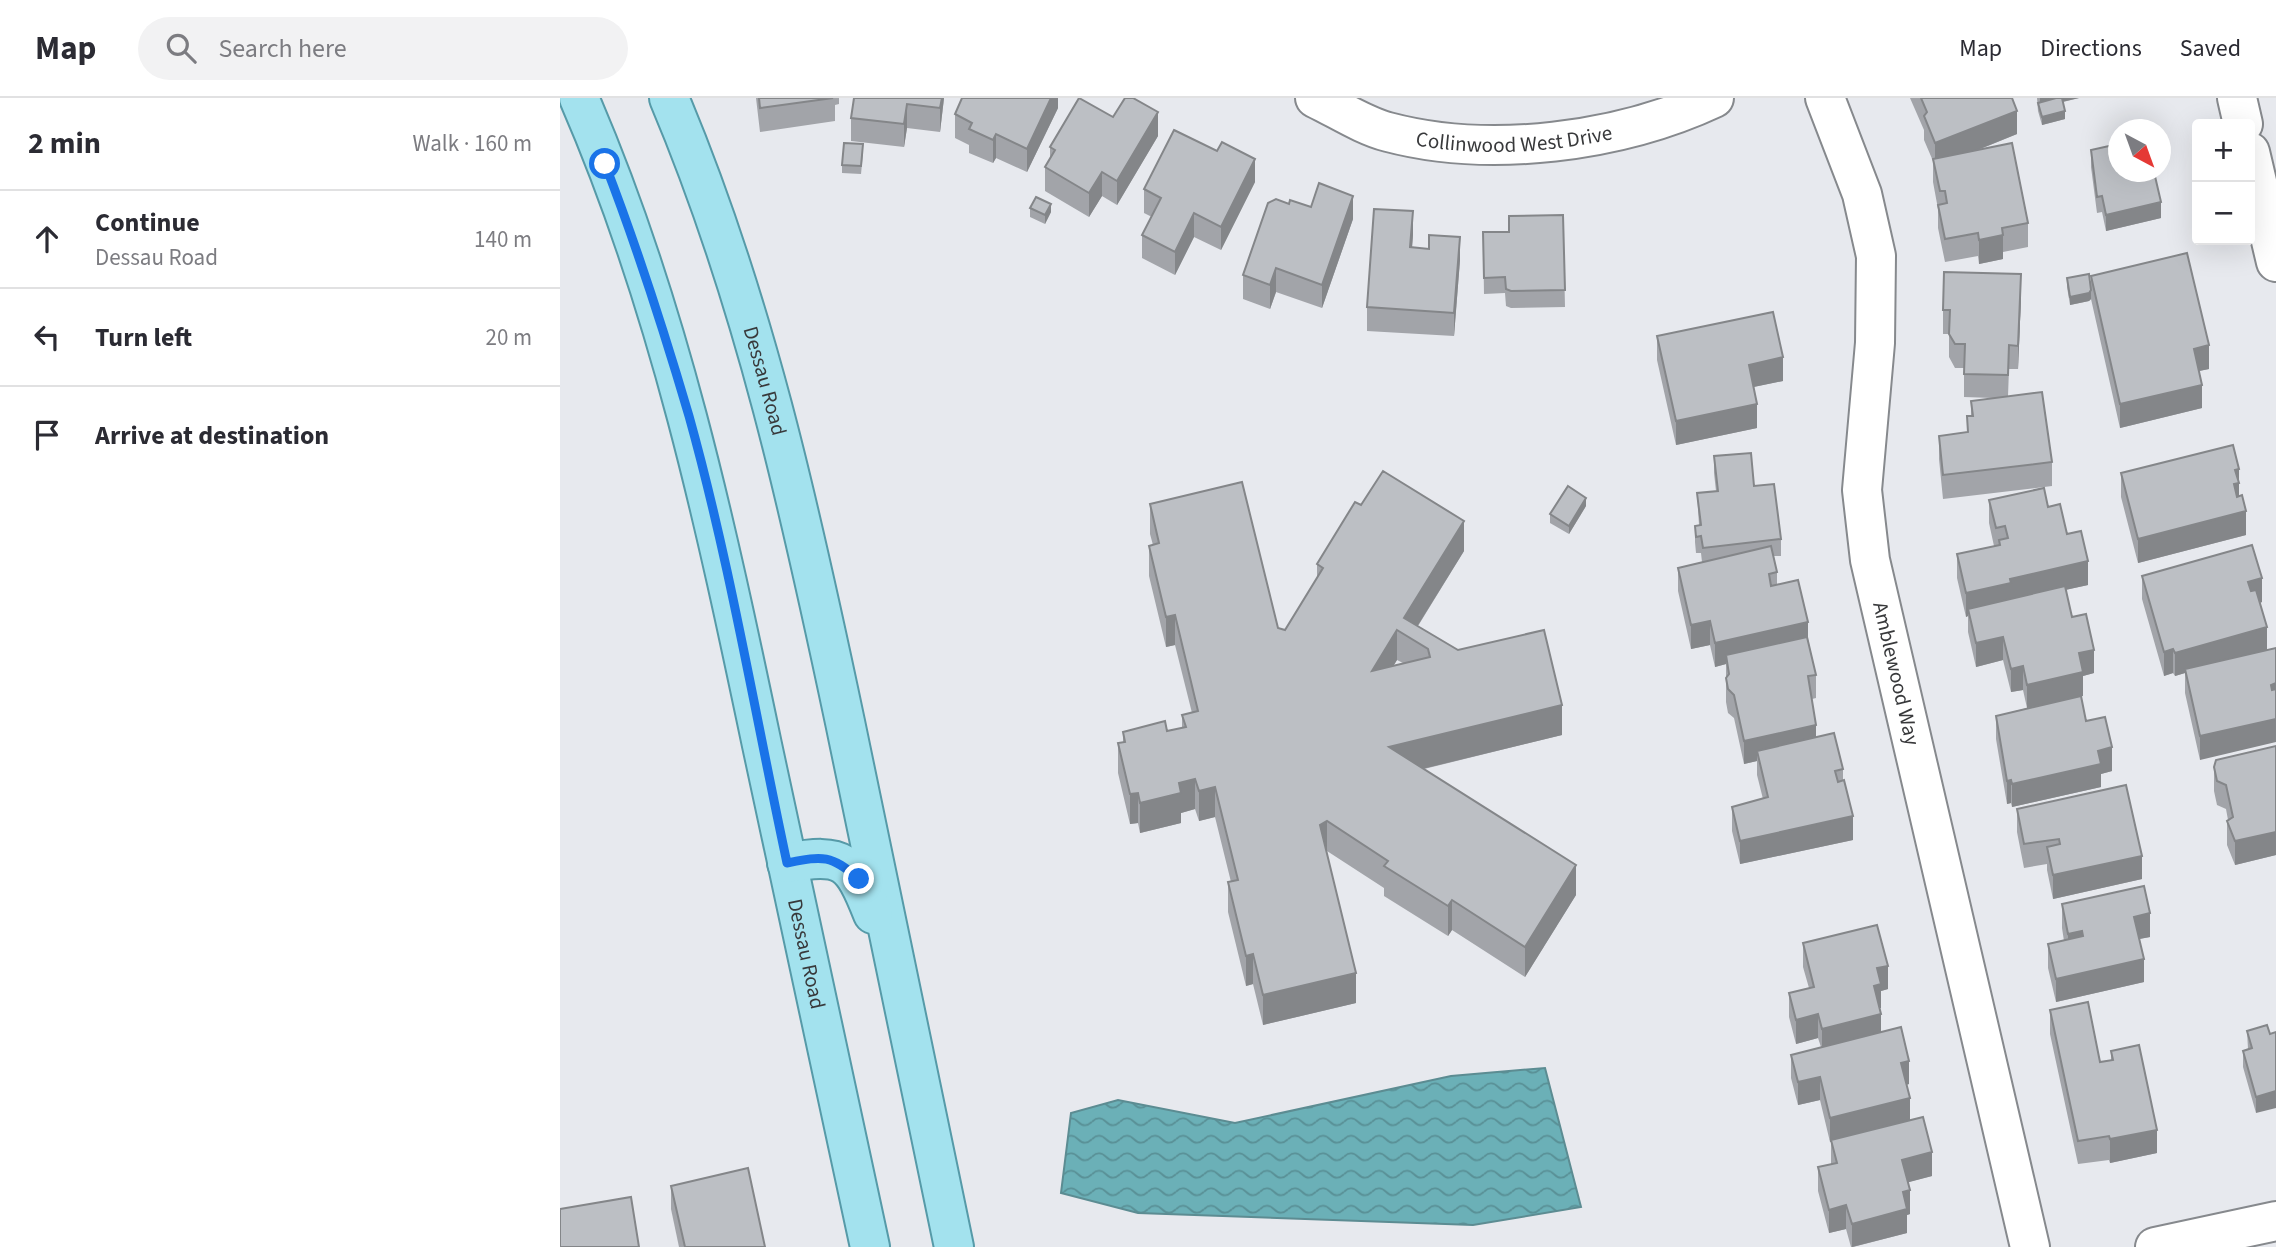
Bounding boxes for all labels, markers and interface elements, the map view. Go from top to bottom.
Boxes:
search box [138,17,628,80]
text: Map [35,25,96,72]
icon: search [162,29,200,67]
text: Search here [218,30,347,67]
text: Map [1959,31,2002,66]
text: Directions [2040,31,2142,66]
text: Saved [2180,31,2241,66]
street label: Collinwood West Drive [1414,117,1615,160]
north arrow [2108,119,2171,182]
map controls [2192,119,2255,245]
button: + [2192,119,2255,182]
text: 2 min [28,122,101,165]
text: Walk · 160 m [413,127,532,160]
route start [589,148,620,179]
button: − [2192,182,2255,245]
text: Continue [95,204,200,241]
icon: ahead [28,220,66,258]
text: 140 m [474,223,532,256]
text: Dessau Road [95,241,218,274]
icon: left [28,318,66,356]
text: Turn left [95,319,192,356]
text: 20 m [485,321,532,354]
street label: Dessau Road [736,323,794,439]
icon: arrive [28,416,66,454]
text: Arrive at destination [95,417,329,454]
street label: Amblewood Way [1865,599,1928,748]
route end [843,863,874,894]
street label: Dessau Road [780,896,833,1012]

